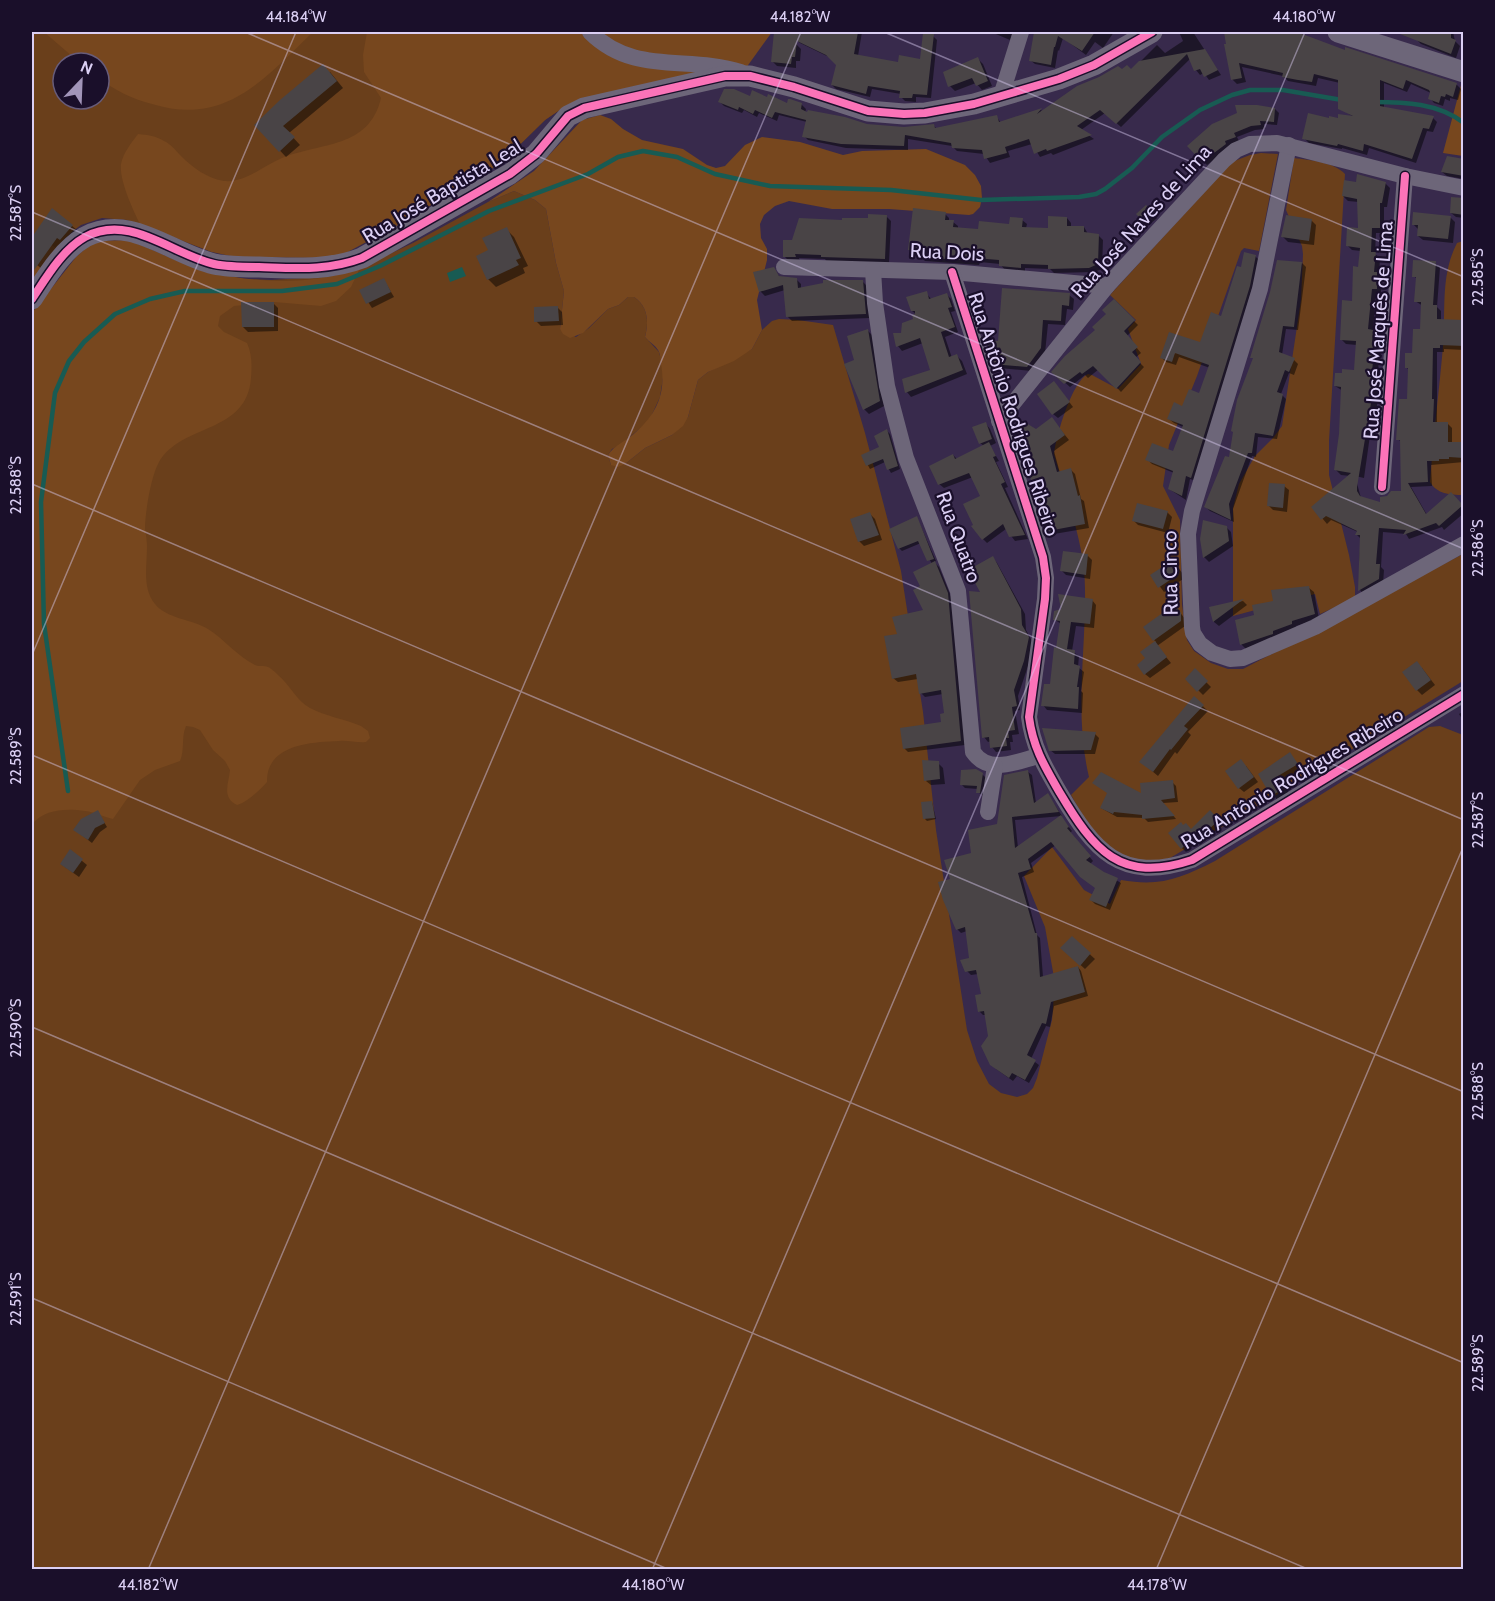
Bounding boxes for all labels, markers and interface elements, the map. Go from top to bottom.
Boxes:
text: 44.184°W [265,8,327,26]
text: 44.182°W [770,8,831,26]
text: 44.180°W [1272,8,1336,26]
north arrow [51,51,111,111]
text: N [78,57,96,79]
street label: Rua José Baptista Leal [358,134,527,248]
street label: Rua José Naves de Lima [1066,139,1217,303]
text: 22.587°S [7,184,25,241]
street label: Rua José Marquês de Lima [1358,220,1398,440]
street label: Rua Dois [909,238,985,266]
text: 22.585°S [1469,248,1487,306]
street label: Rua Antônio Rodrigues Ribeiro [963,289,1065,539]
text: 22.588°S [7,456,25,514]
street label: Rua Quatro [931,488,987,586]
text: 22.586°S [1469,519,1487,577]
street label: Rua Cinco [1157,530,1183,616]
street label: Rua Antônio Rodrigues Ribeiro [1177,702,1407,854]
text: 22.589°S [7,727,25,785]
text: 22.587°S [1469,791,1487,848]
text: 22.590°S [7,998,25,1058]
text: 22.588°S [1469,1062,1487,1120]
text: 22.591°S [7,1272,25,1326]
text: 22.589°S [1469,1334,1487,1392]
text: 44.182°W [118,1576,179,1594]
text: 44.180°W [621,1576,685,1594]
text: 44.178°W [1127,1576,1188,1594]

